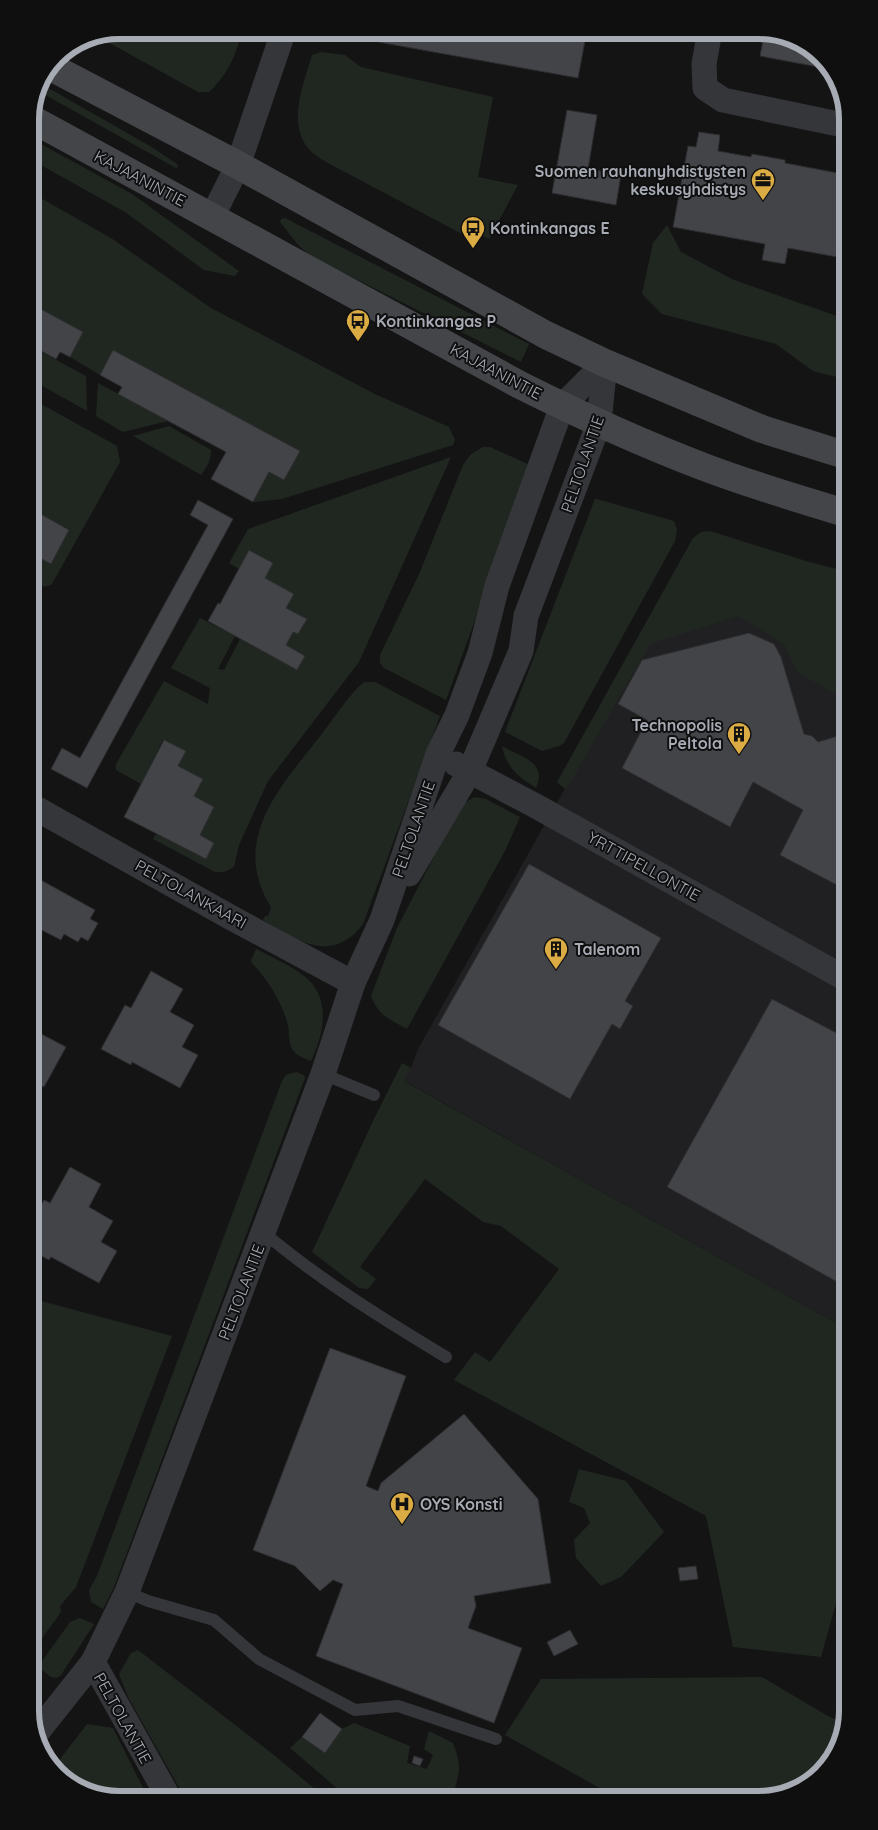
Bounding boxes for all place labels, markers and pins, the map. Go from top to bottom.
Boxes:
place label: Suomen rauhanyhdistysten keskusyhdistys [535,161,746,199]
office icon: Suomen rauhanyhdistysten keskusyhdistys [750,167,776,201]
bus stop icon: Kontinkangas E [460,215,486,249]
place label: Kontinkangas E [490,218,610,238]
bus stop icon: Kontinkangas P [345,308,371,342]
place label: Kontinkangas P [376,311,497,331]
place label: Technopolis Peltola [631,715,722,753]
building icon: Technopolis Peltola [726,721,752,755]
building icon: Talenom [543,936,569,970]
place label: Talenom [574,939,640,959]
hospital icon: OYS Konsti [389,1491,415,1525]
place label: OYS Konsti [420,1494,503,1514]

